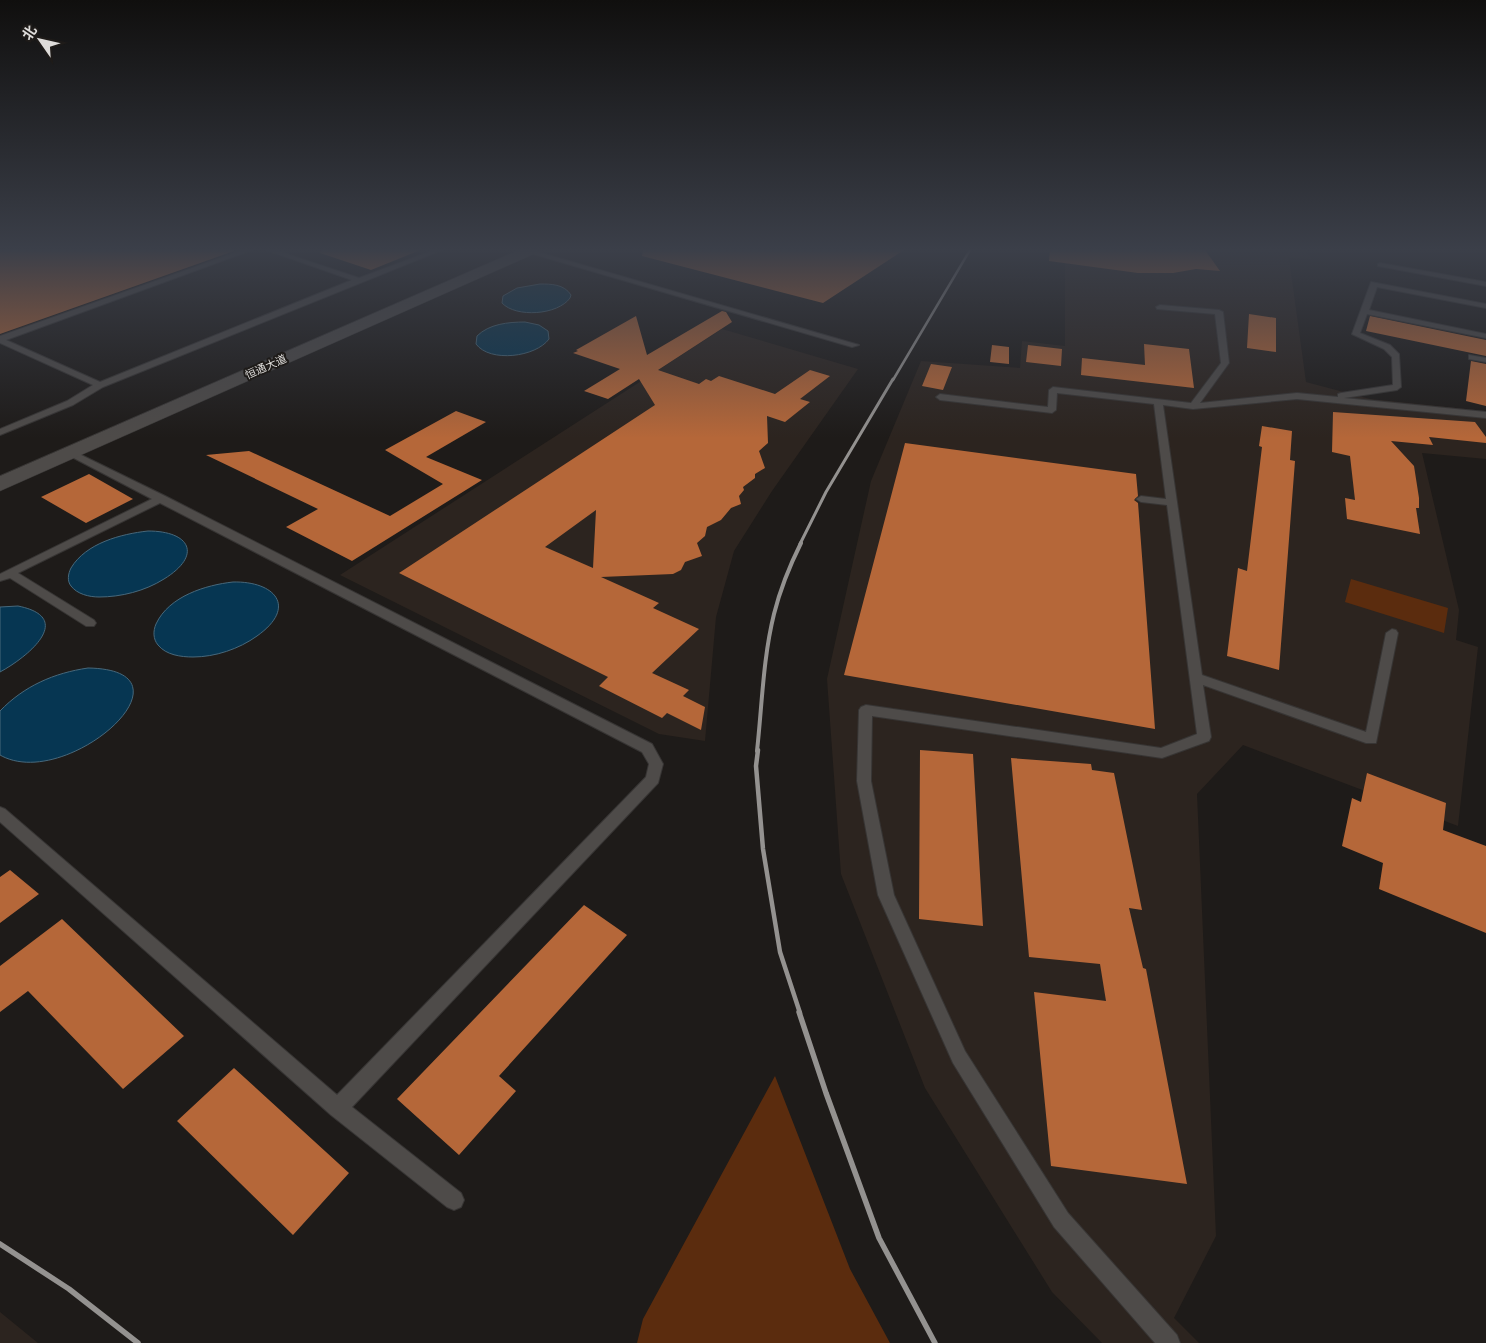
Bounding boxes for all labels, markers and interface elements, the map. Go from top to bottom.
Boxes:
north arrow [15,15,65,65]
text: 北 [19,22,41,44]
street label: 恒通大道 [243,352,289,382]

